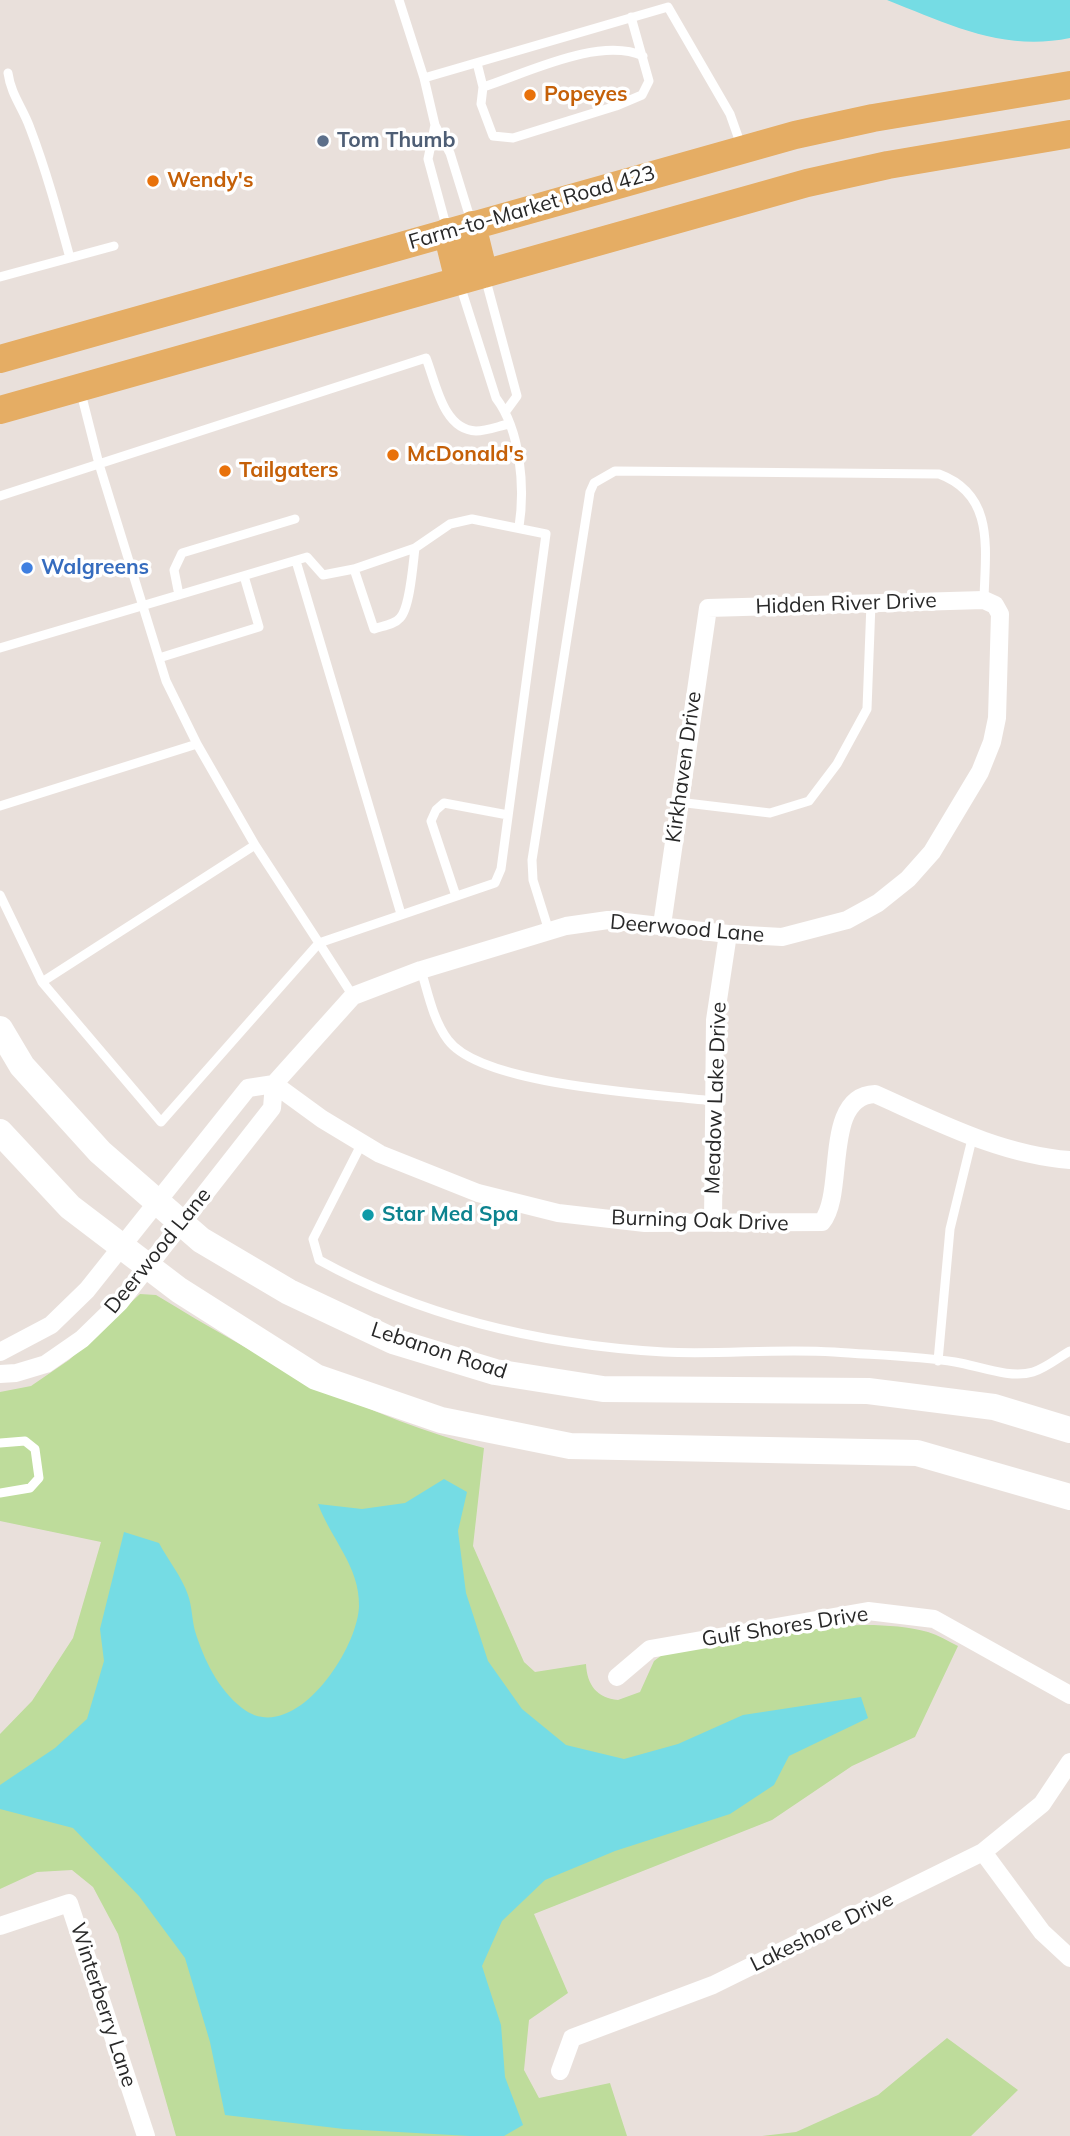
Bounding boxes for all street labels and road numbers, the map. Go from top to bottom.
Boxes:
street label: Farm-to-Market Road 423 [406,161,658,255]
street label: Hidden River Drive [755,588,937,620]
street label: Kirkhaven Drive [661,690,707,844]
street label: Deerwood Lane [609,910,765,948]
street label: Meadow Lake Drive [700,1001,732,1195]
street label: Deerwood Lane [100,1183,216,1319]
street label: Burning Oak Drive [611,1205,789,1237]
street label: Lebanon Road [368,1317,510,1385]
street label: Gulf Shores Drive [700,1601,870,1653]
street label: Lakeshore Drive [746,1887,898,1977]
street label: Winterberry Lane [65,1920,141,2090]

